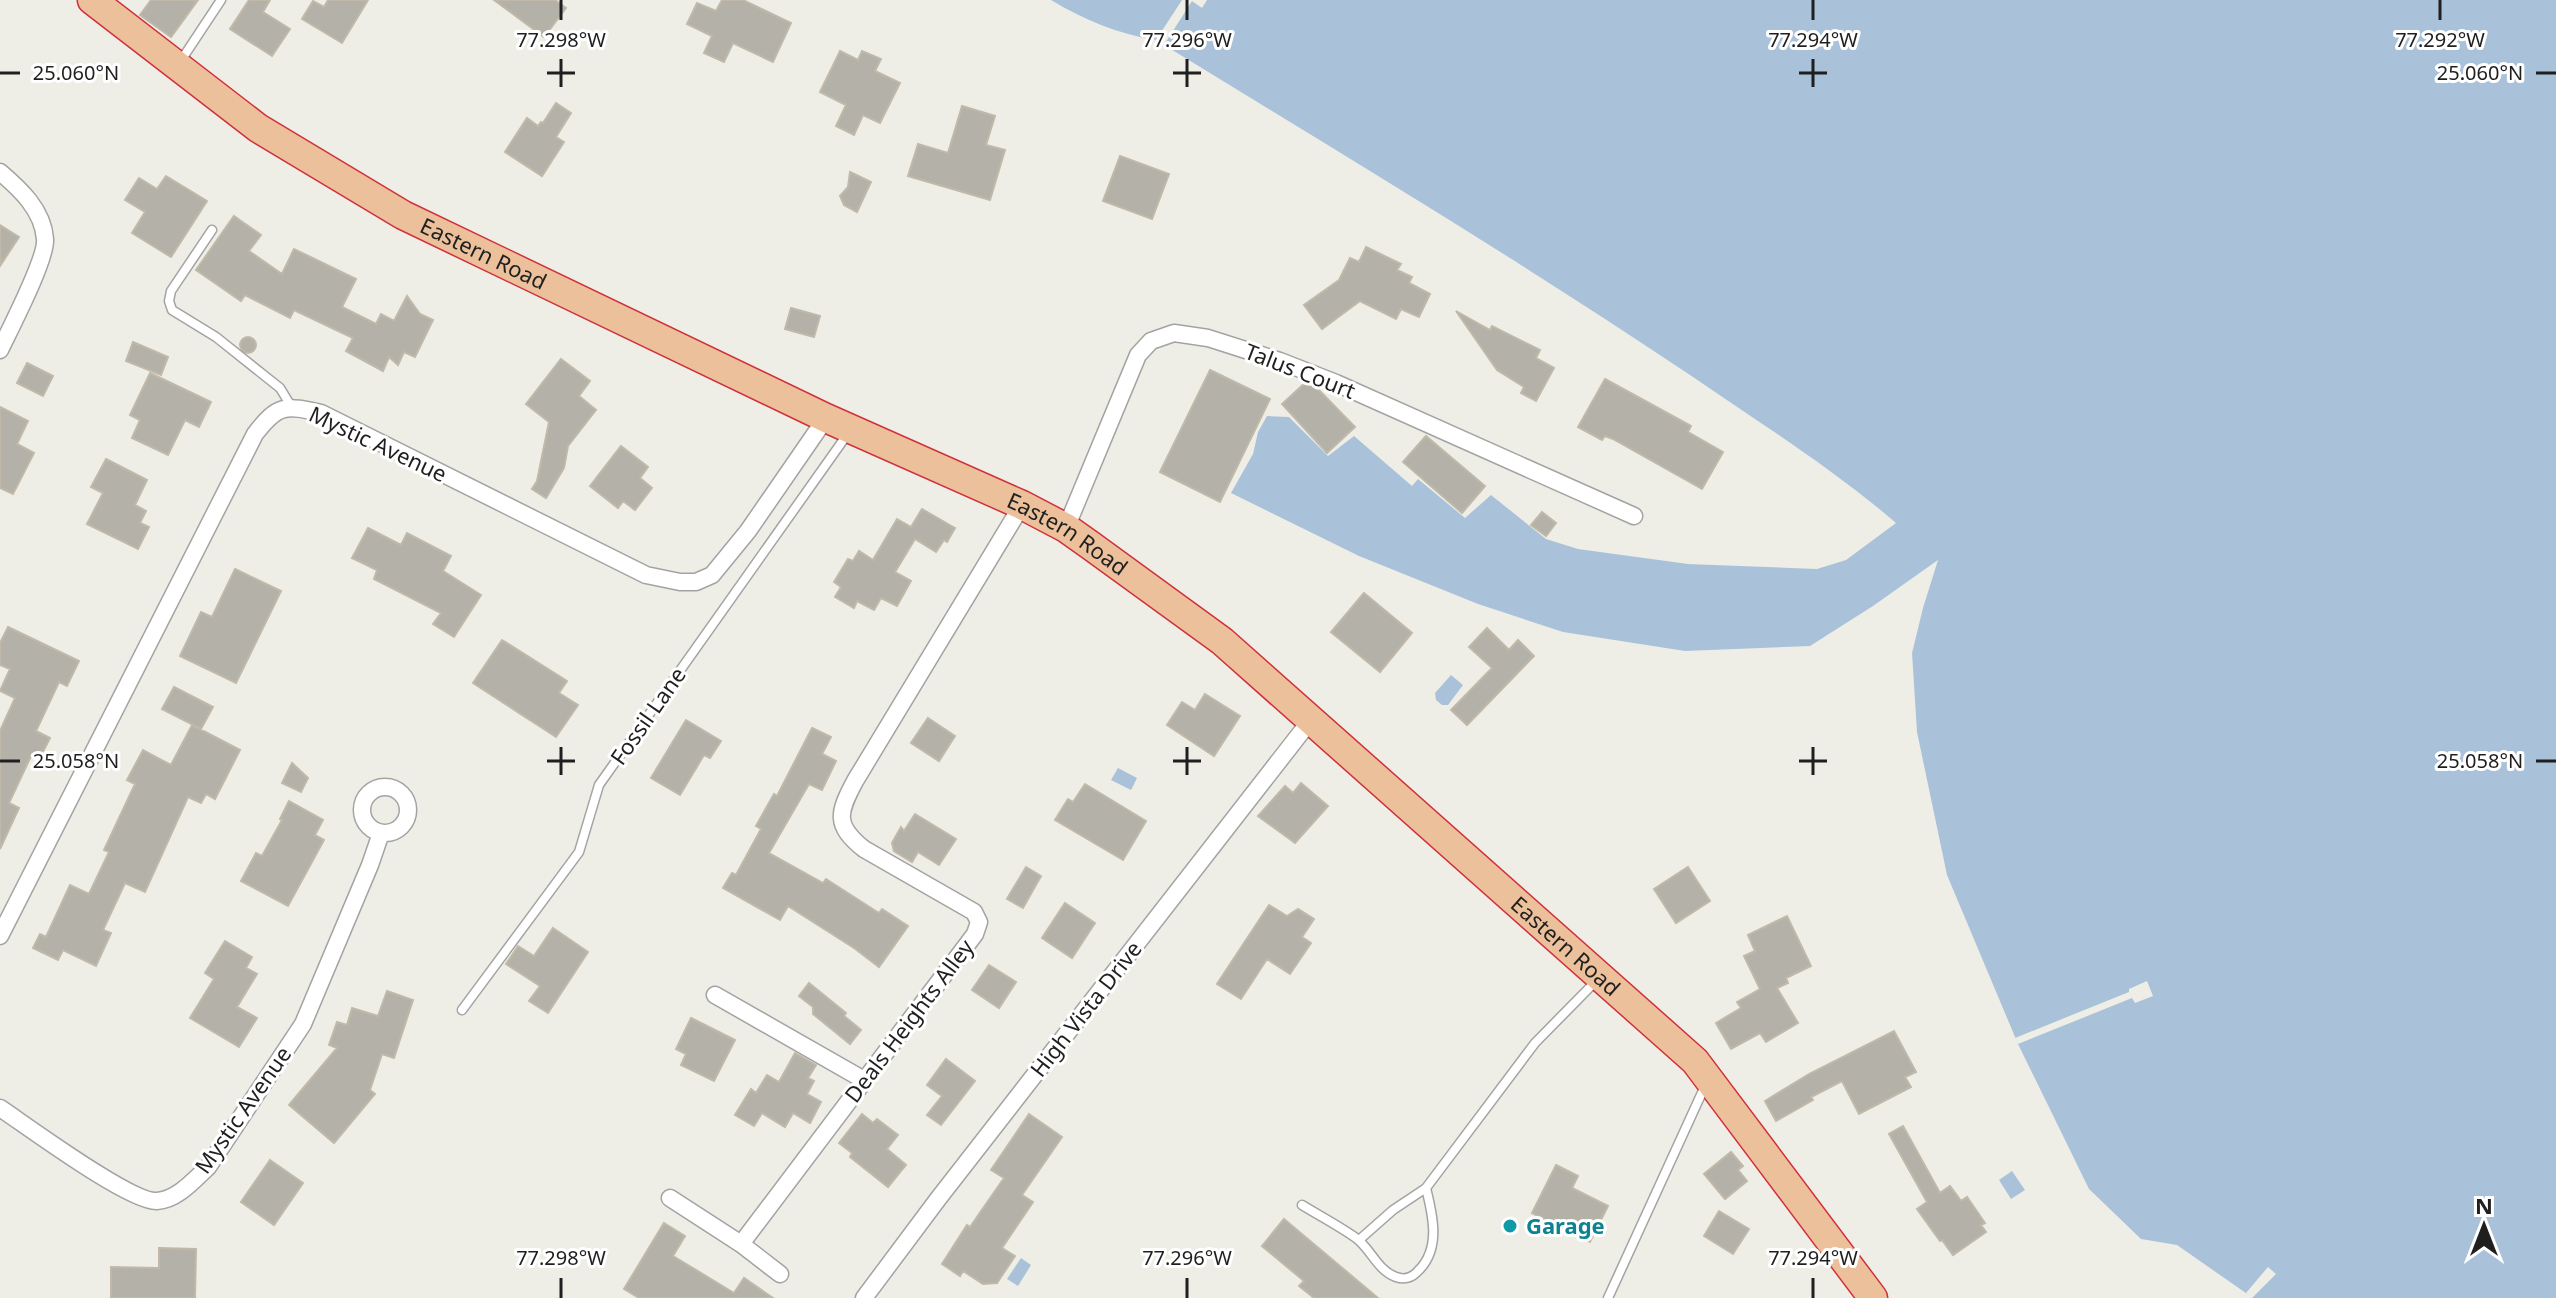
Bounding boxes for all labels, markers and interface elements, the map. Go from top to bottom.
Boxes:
text: 77.298°W [516,26,606,53]
text: 77.296°W [1142,26,1232,53]
text: 77.294°W [1768,26,1858,53]
text: 77.292°W [2395,26,2485,53]
text: 25.060°N [33,59,119,86]
text: 25.060°N [2437,59,2523,86]
street label: Eastern Road [416,210,552,296]
street label: Talus Court [1241,335,1360,405]
street label: Mystic Avenue [305,398,452,488]
street label: Eastern Road [1003,484,1134,582]
street label: Fossil Lane [603,661,692,770]
text: 25.058°N [33,747,119,774]
text: 25.058°N [2437,747,2523,774]
street label: Eastern Road [1505,889,1627,1002]
street label: Deals Heights Alley [837,932,980,1108]
street label: High Vista Drive [1023,934,1148,1082]
street label: Mystic Avenue [187,1040,297,1179]
north arrow [2444,1186,2524,1266]
text: N [2475,1190,2493,1220]
place label: Garage [1526,1210,1605,1240]
marker: Garage [1501,1217,1519,1235]
text: 77.298°W [516,1244,606,1271]
text: 77.296°W [1142,1244,1232,1271]
text: 77.294°W [1768,1244,1858,1271]

